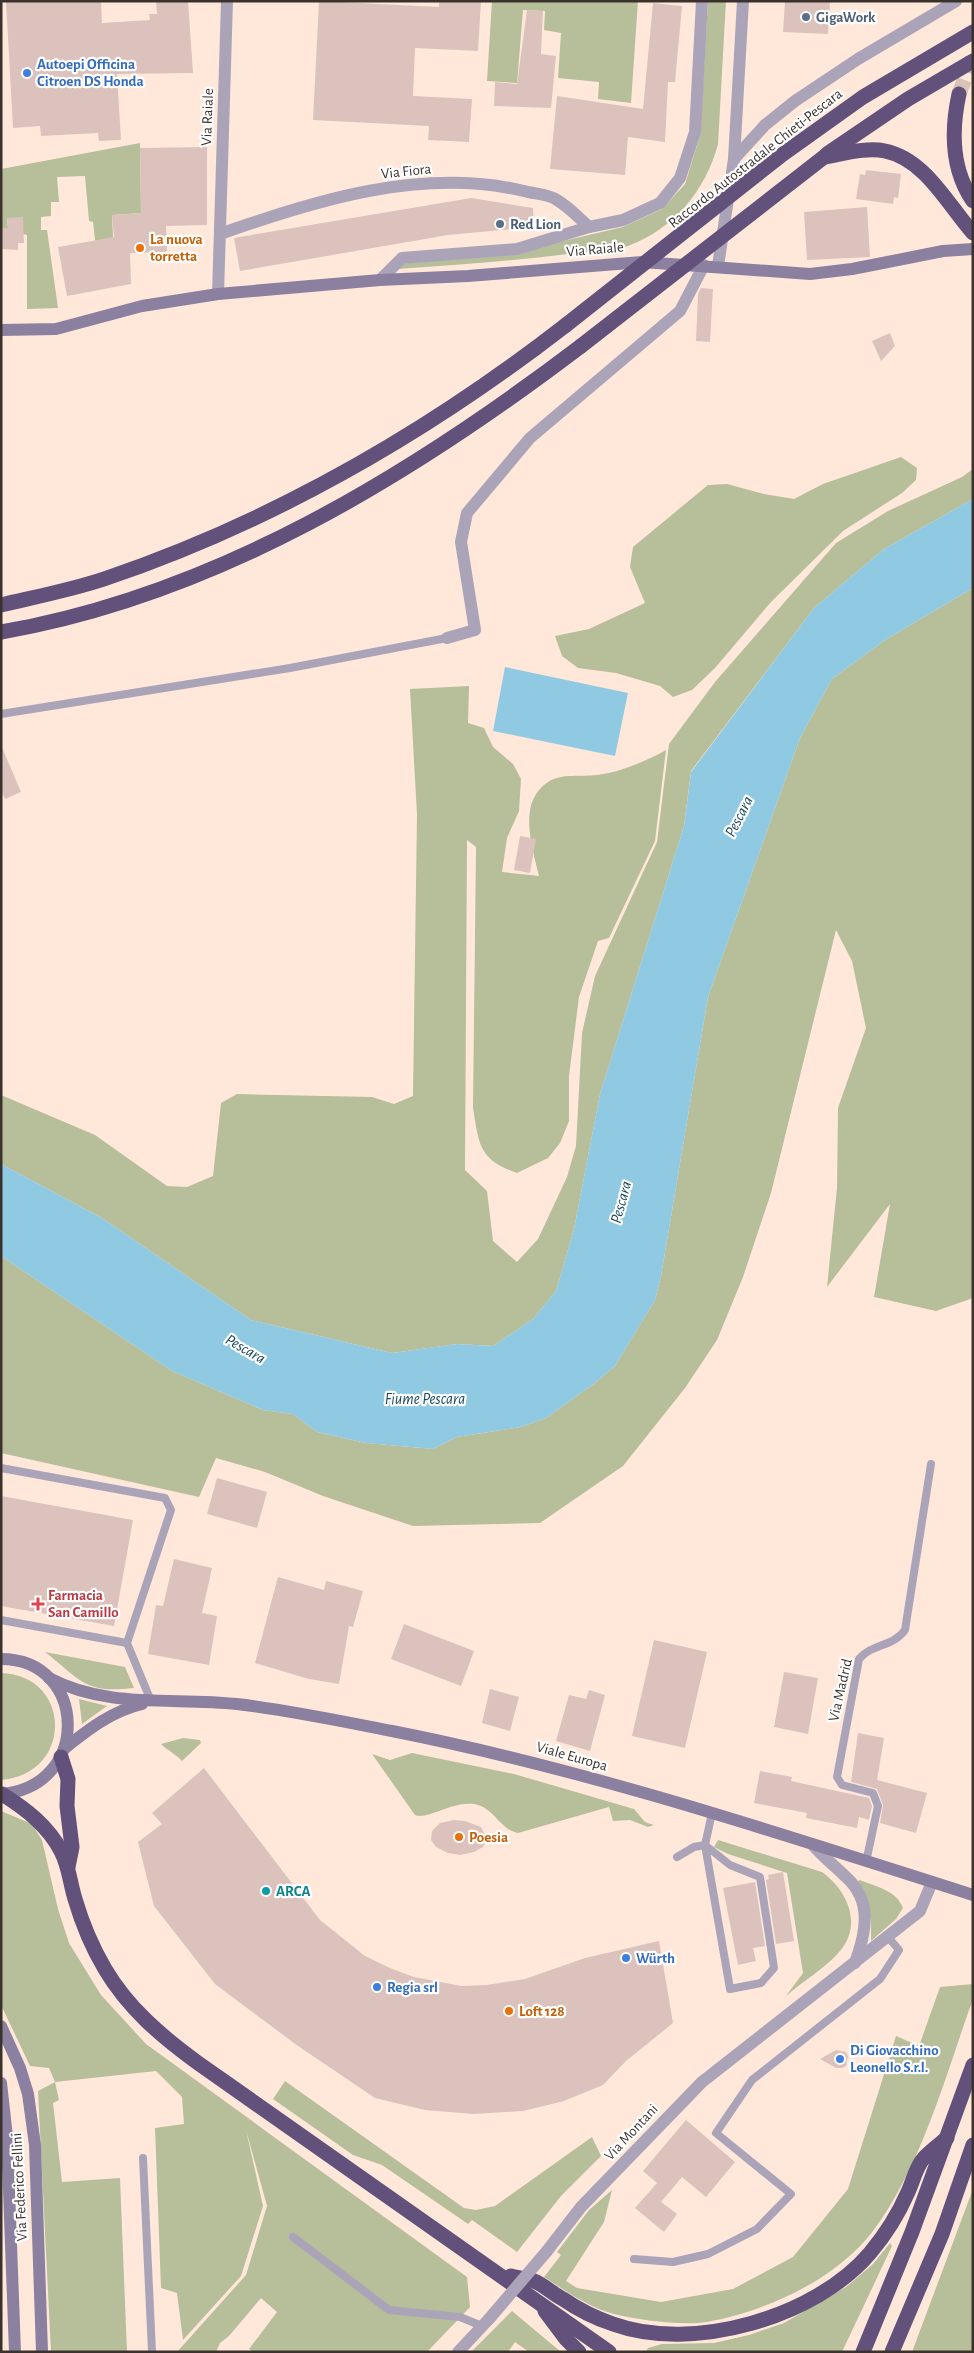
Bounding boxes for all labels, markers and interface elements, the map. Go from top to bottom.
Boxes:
place label: GigaWork [816,10,876,25]
marker: GigaWork [800,11,812,23]
place label: Autoepi Officina Citroen DS Honda [37,57,144,89]
marker: Autoepi Officina Citroen DS Honda [21,67,33,79]
street label: Raccordo Autostradale Chieti-Pescara [665,86,845,231]
street label: Via Raiale [199,88,216,146]
street label: Via Fiora [380,161,432,182]
place label: Red Lion [510,217,561,232]
marker: Red Lion [494,218,506,230]
place label: La nuova torretta [150,232,203,264]
street label: Via Raiale [566,240,624,259]
marker: La nuova torretta [134,242,146,254]
water label: Pescara [722,794,756,839]
water label: Pescara [608,1179,634,1225]
water label: Pescara [223,1331,268,1367]
water label: Fiume Pescara [385,1391,465,1407]
place label: Farmacia San Camillo [48,1588,119,1620]
marker: Farmacia San Camillo [32,1598,44,1610]
street label: Via Madrid [826,1657,855,1723]
street label: Viale Europa [535,1739,609,1774]
place label: Poesia [469,1830,508,1845]
marker: Poesia [453,1831,465,1843]
place label: ARCA [276,1884,310,1899]
marker: ARCA [260,1885,272,1897]
place label: Würth [636,1951,675,1966]
marker: Würth [620,1952,632,1964]
place label: Regia srl [387,1980,438,1995]
marker: Regia srl [371,1981,383,1993]
place label: Loft 128 [519,2004,565,2019]
marker: Loft 128 [503,2005,515,2017]
place label: Di Giovacchino Leonello S.r.l. [850,2043,939,2075]
marker: Di Giovacchino Leonello S.r.l. [834,2053,846,2065]
street label: Via Montani [602,2101,661,2163]
street label: Via Federico Fellini [9,2132,30,2242]

